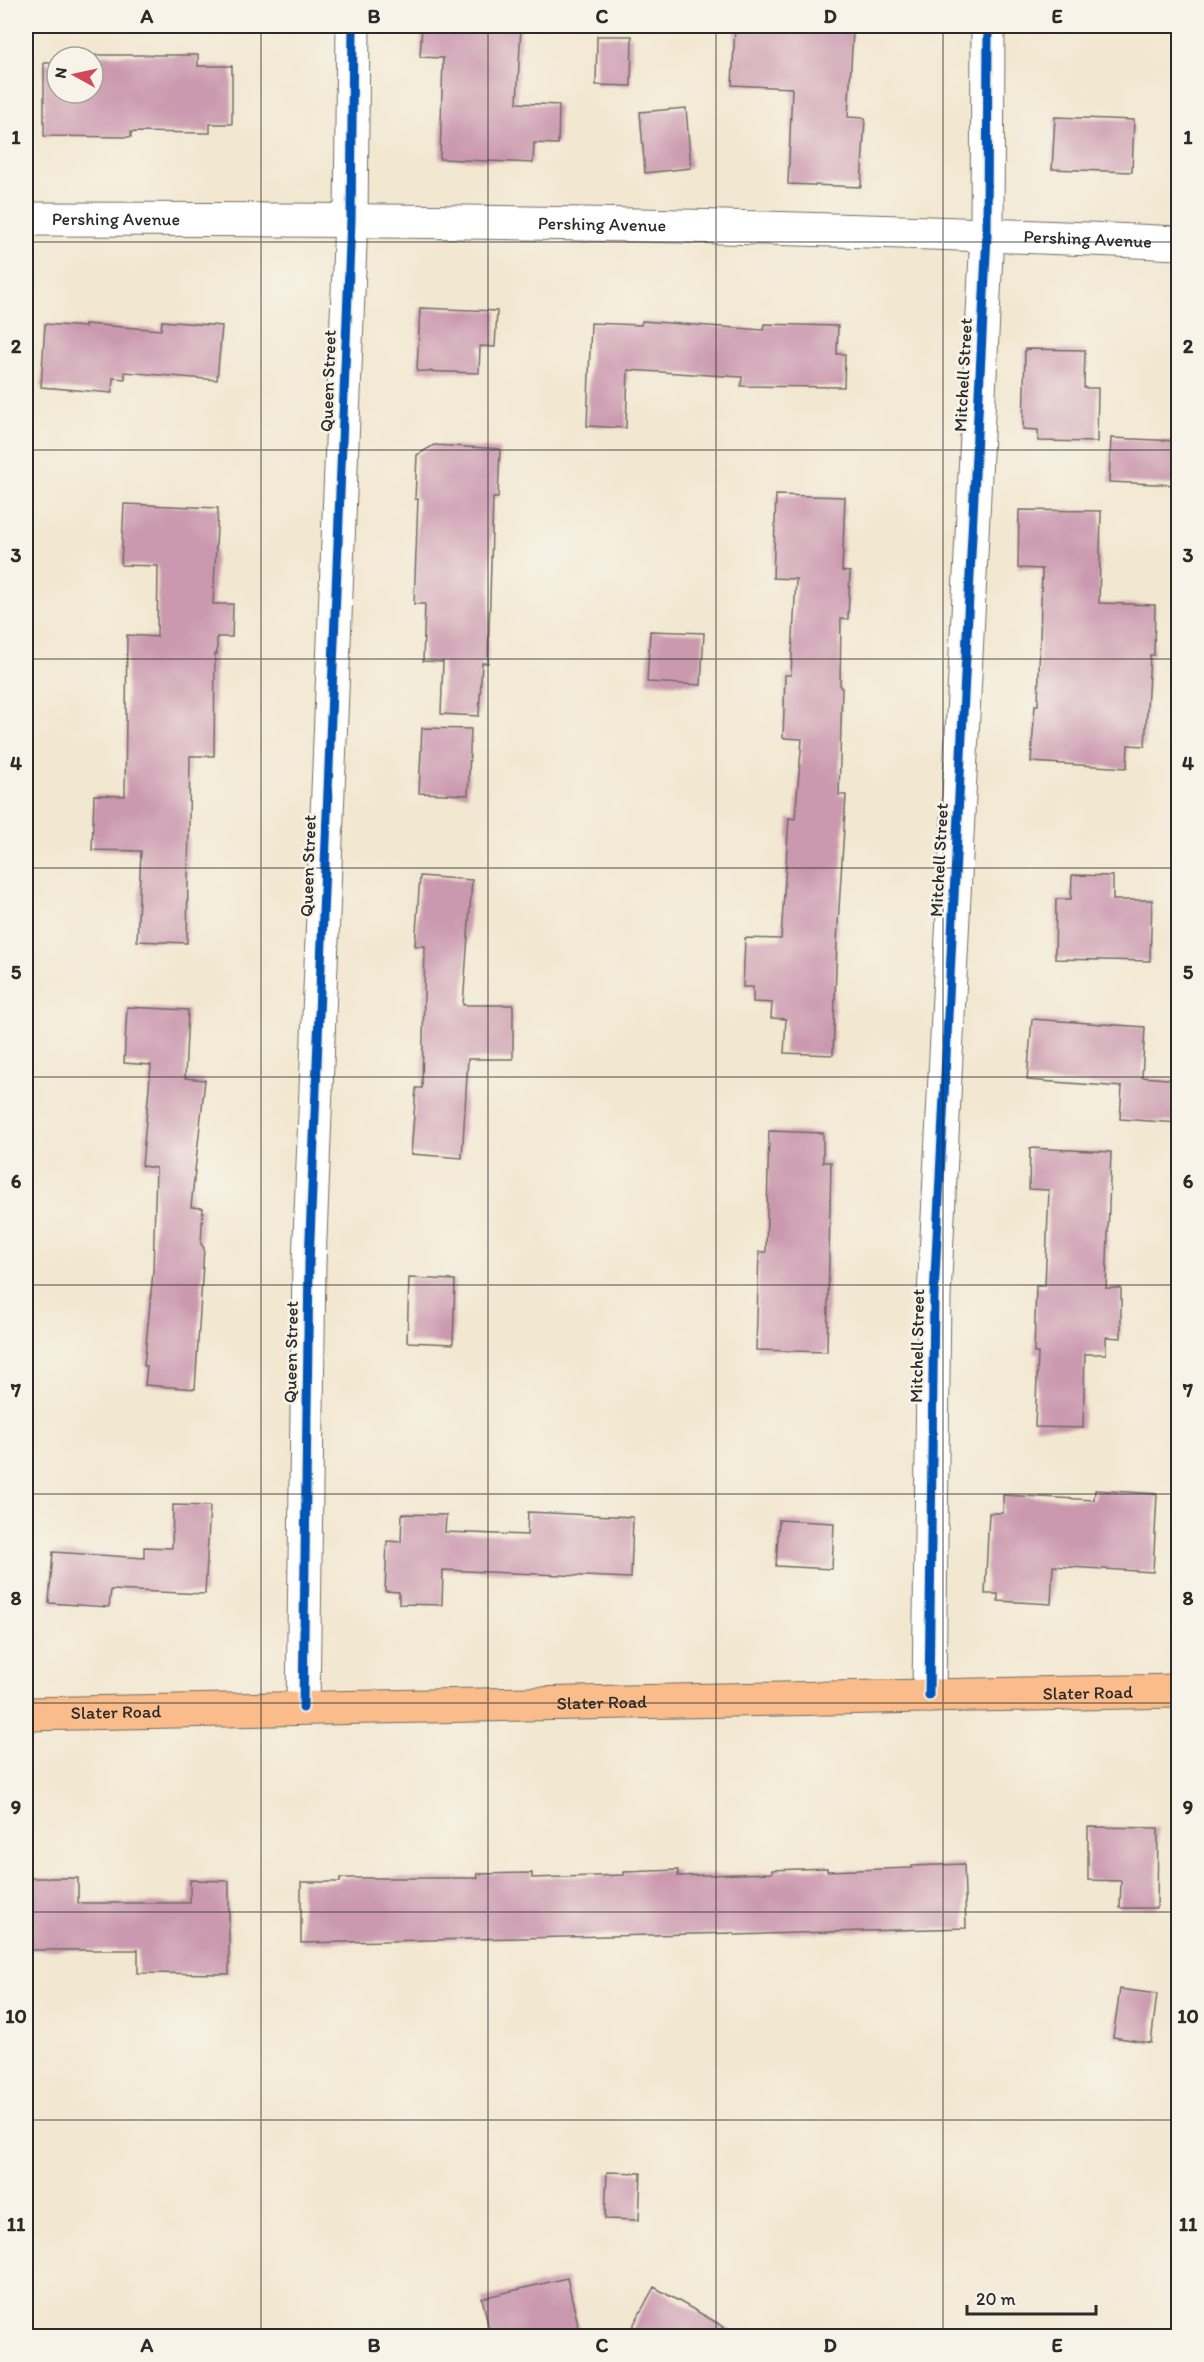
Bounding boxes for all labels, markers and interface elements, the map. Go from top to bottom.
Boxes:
text: A [140,4,154,28]
text: B [368,4,381,28]
text: C [596,4,609,28]
text: D [823,4,837,28]
text: E [1051,4,1063,28]
north arrow [45,45,105,105]
text: N [50,66,71,80]
text: 1 [11,125,21,149]
text: 1 [1183,125,1193,149]
street label: Pershing Avenue [52,208,180,230]
street label: Pershing Avenue [538,212,666,237]
street label: Pershing Avenue [1023,225,1152,253]
street label: Mitchell Street [949,317,977,432]
street label: Queen Street [315,329,341,433]
text: 2 [11,334,22,358]
text: 2 [1183,334,1194,358]
text: 3 [11,543,22,567]
text: 3 [1183,543,1194,567]
text: 4 [10,751,22,775]
text: 4 [1182,751,1194,775]
street label: Mitchell Street [925,802,953,917]
street label: Queen Street [295,814,321,918]
text: 5 [11,960,22,984]
text: 5 [1183,960,1194,984]
text: 6 [11,1169,22,1193]
text: 6 [1183,1169,1194,1193]
street label: Mitchell Street [905,1289,929,1403]
street label: Queen Street [279,1300,303,1403]
text: 7 [10,1378,21,1402]
text: 7 [1182,1378,1193,1402]
text: 8 [11,1586,22,1610]
text: 8 [1183,1586,1194,1610]
street label: Slater Road [1042,1681,1133,1705]
street label: Slater Road [556,1691,647,1714]
street label: Slater Road [71,1700,162,1724]
text: 9 [11,1795,21,1819]
text: 9 [1183,1795,1193,1819]
text: 10 [5,2004,27,2028]
text: 10 [1177,2004,1199,2028]
text: 11 [7,2212,26,2236]
text: 11 [1179,2212,1198,2236]
scale bar [967,2278,1096,2316]
text: 20 m [976,2288,1016,2310]
text: A [140,2333,154,2357]
text: B [368,2333,381,2357]
text: C [596,2333,609,2357]
text: D [823,2333,837,2357]
text: E [1051,2333,1063,2357]

